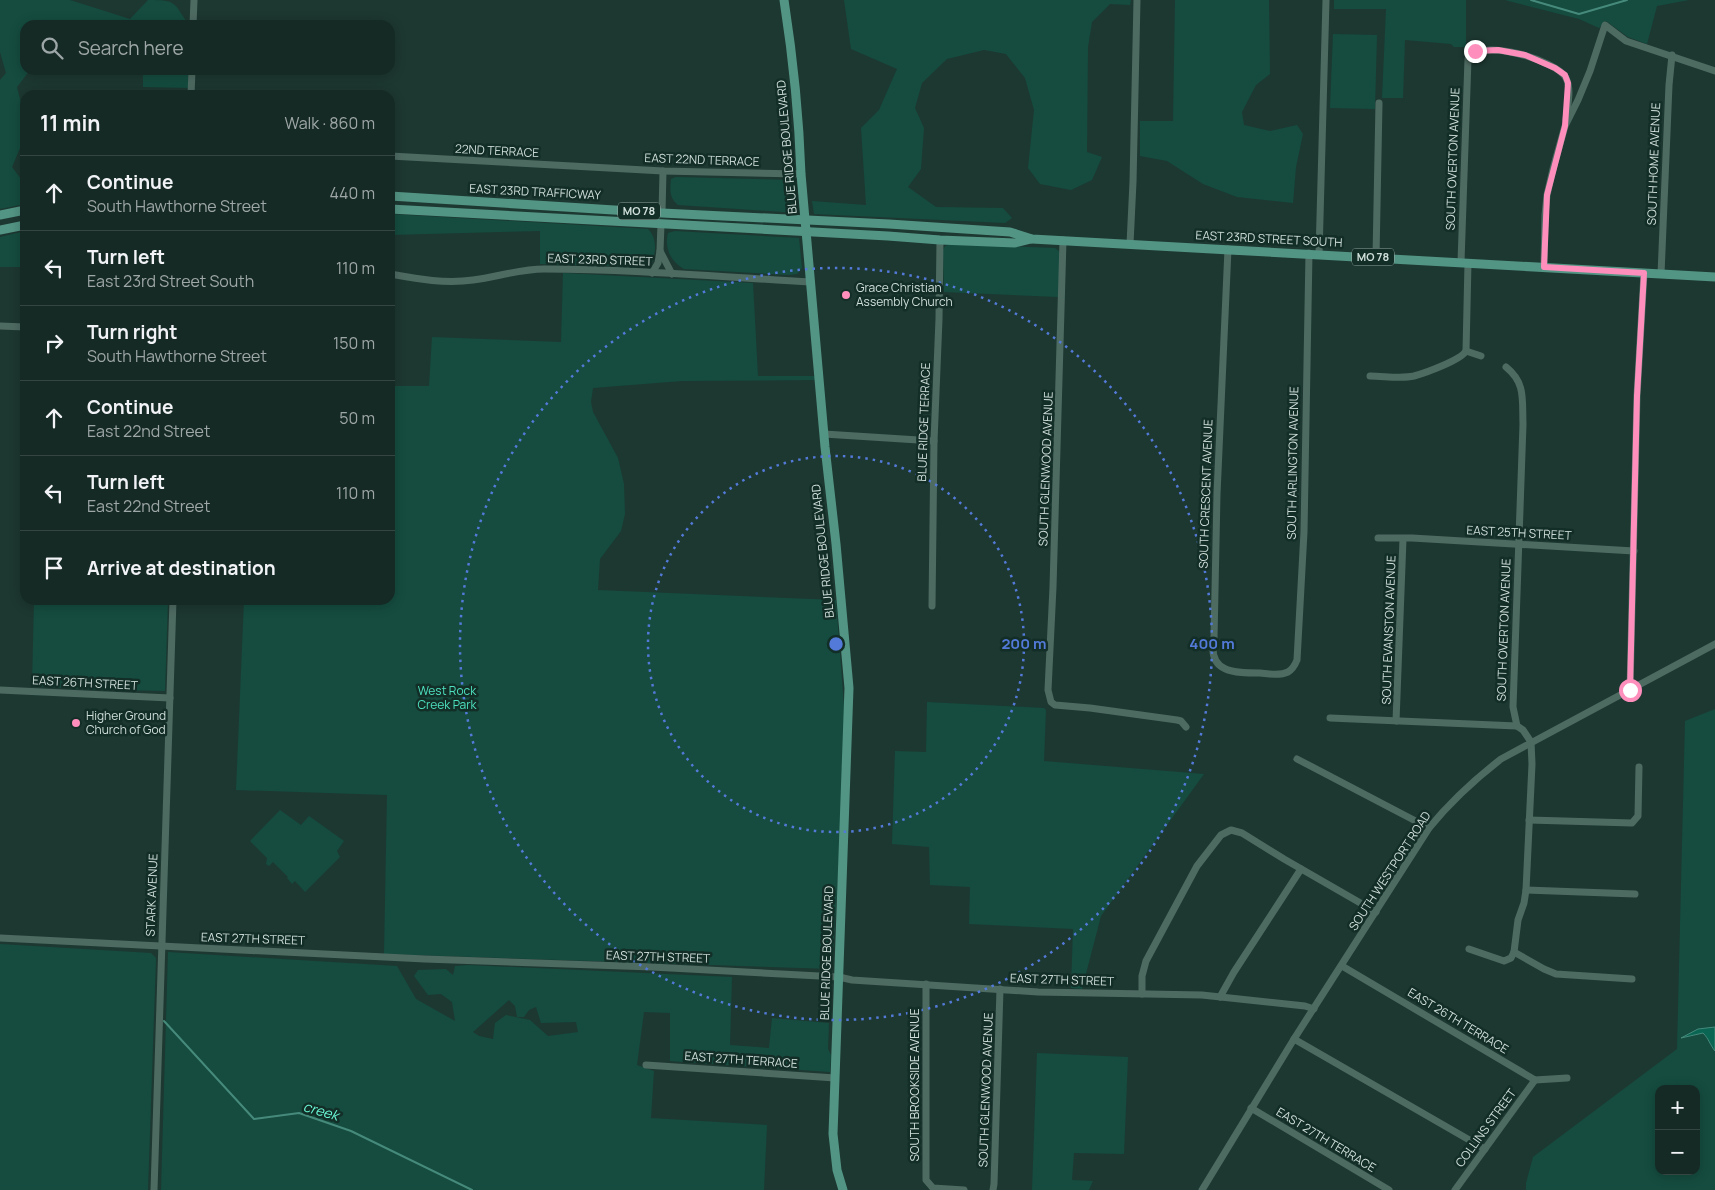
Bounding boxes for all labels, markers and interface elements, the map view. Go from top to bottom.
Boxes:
search box [20,20,395,75]
icon: search [38,34,66,62]
text: Search here [78,35,184,61]
route end [1464,40,1487,63]
street label: BLUE RIDGE BOULEVARD [772,79,801,215]
street label: SOUTH OVERTON AVENUE [1442,87,1463,231]
street label: SOUTH HOME AVENUE [1643,102,1664,226]
text: 11 min [40,109,101,137]
text: Walk · 860 m [284,112,375,134]
street label: 22ND TERRACE [454,140,540,161]
street label: EAST 22ND TERRACE [644,149,760,170]
text: Continue [87,169,173,195]
icon: ahead [40,179,68,207]
street label: EAST 23RD TRAFFICWAY [469,180,602,203]
text: 440 m [329,182,375,204]
text: South Hawthorne Street [87,195,267,217]
road number: MO 78 [618,202,660,220]
street label: EAST 23RD STREET SOUTH [1195,226,1343,251]
text: Turn left [87,244,165,270]
road number: MO 78 [1352,248,1394,266]
street label: EAST 23RD STREET [547,249,654,270]
icon: left [40,254,68,282]
text: 110 m [336,257,375,279]
text: East 23rd Street South [87,270,254,292]
place label: Grace Christian Assembly Church [856,279,953,310]
marker: Grace Christian Assembly Church [840,289,852,301]
text: Turn right [87,319,177,345]
icon: right [40,329,68,357]
text: 150 m [333,332,375,354]
text: South Hawthorne Street [87,345,267,367]
street label: BLUE RIDGE TERRACE [913,362,934,482]
street label: SOUTH ARLINGTON AVENUE [1283,386,1302,540]
street label: SOUTH GLENWOOD AVENUE [1034,391,1057,547]
text: Continue [87,394,173,420]
icon: ahead [40,404,68,432]
text: 50 m [339,407,375,429]
street label: SOUTH CRESCENT AVENUE [1194,419,1217,569]
text: East 22nd Street [87,420,210,442]
text: Turn left [87,469,165,495]
icon: left [40,479,68,507]
text: 110 m [336,482,375,504]
street label: BLUE RIDGE BOULEVARD [807,483,838,619]
text: East 22nd Street [87,495,210,517]
street label: EAST 25TH STREET [1466,521,1573,544]
icon: arrive [40,554,68,582]
text: Arrive at destination [87,555,276,581]
street label: SOUTH EVANSTON AVENUE [1377,555,1400,705]
street label: SOUTH OVERTON AVENUE [1493,558,1514,702]
text: 200 m [1001,633,1047,654]
text: 400 m [1189,633,1235,654]
centre of rings [827,635,845,653]
street label: EAST 26TH STREET [32,671,139,694]
route start [1619,679,1642,702]
park label: West Rock Creek Park [417,682,478,713]
place label: Higher Ground Church of God [86,707,166,738]
marker: Higher Ground Church of God [70,717,82,729]
street label: SOUTH WESTPORT ROAD [1345,808,1435,934]
street label: STARK AVENUE [142,853,161,937]
street label: BLUE RIDGE BOULEVARD [816,886,837,1020]
street label: EAST 27TH STREET [201,928,306,949]
street label: EAST 27TH STREET [606,946,711,967]
street label: EAST 27TH STREET [1010,969,1115,990]
street label: EAST 26TH TERRACE [1405,984,1512,1057]
street label: SOUTH BROOKSIDE AVENUE [906,1008,923,1162]
street label: SOUTH GLENWOOD AVENUE [974,1012,997,1168]
street label: EAST 27TH TERRACE [684,1047,798,1072]
street label: COLLINS STREET [1451,1084,1520,1170]
map controls [1655,1085,1700,1175]
button: + [1655,1085,1700,1130]
water label: creek [301,1096,343,1125]
street label: EAST 27TH TERRACE [1273,1103,1379,1176]
button: − [1655,1130,1700,1175]

